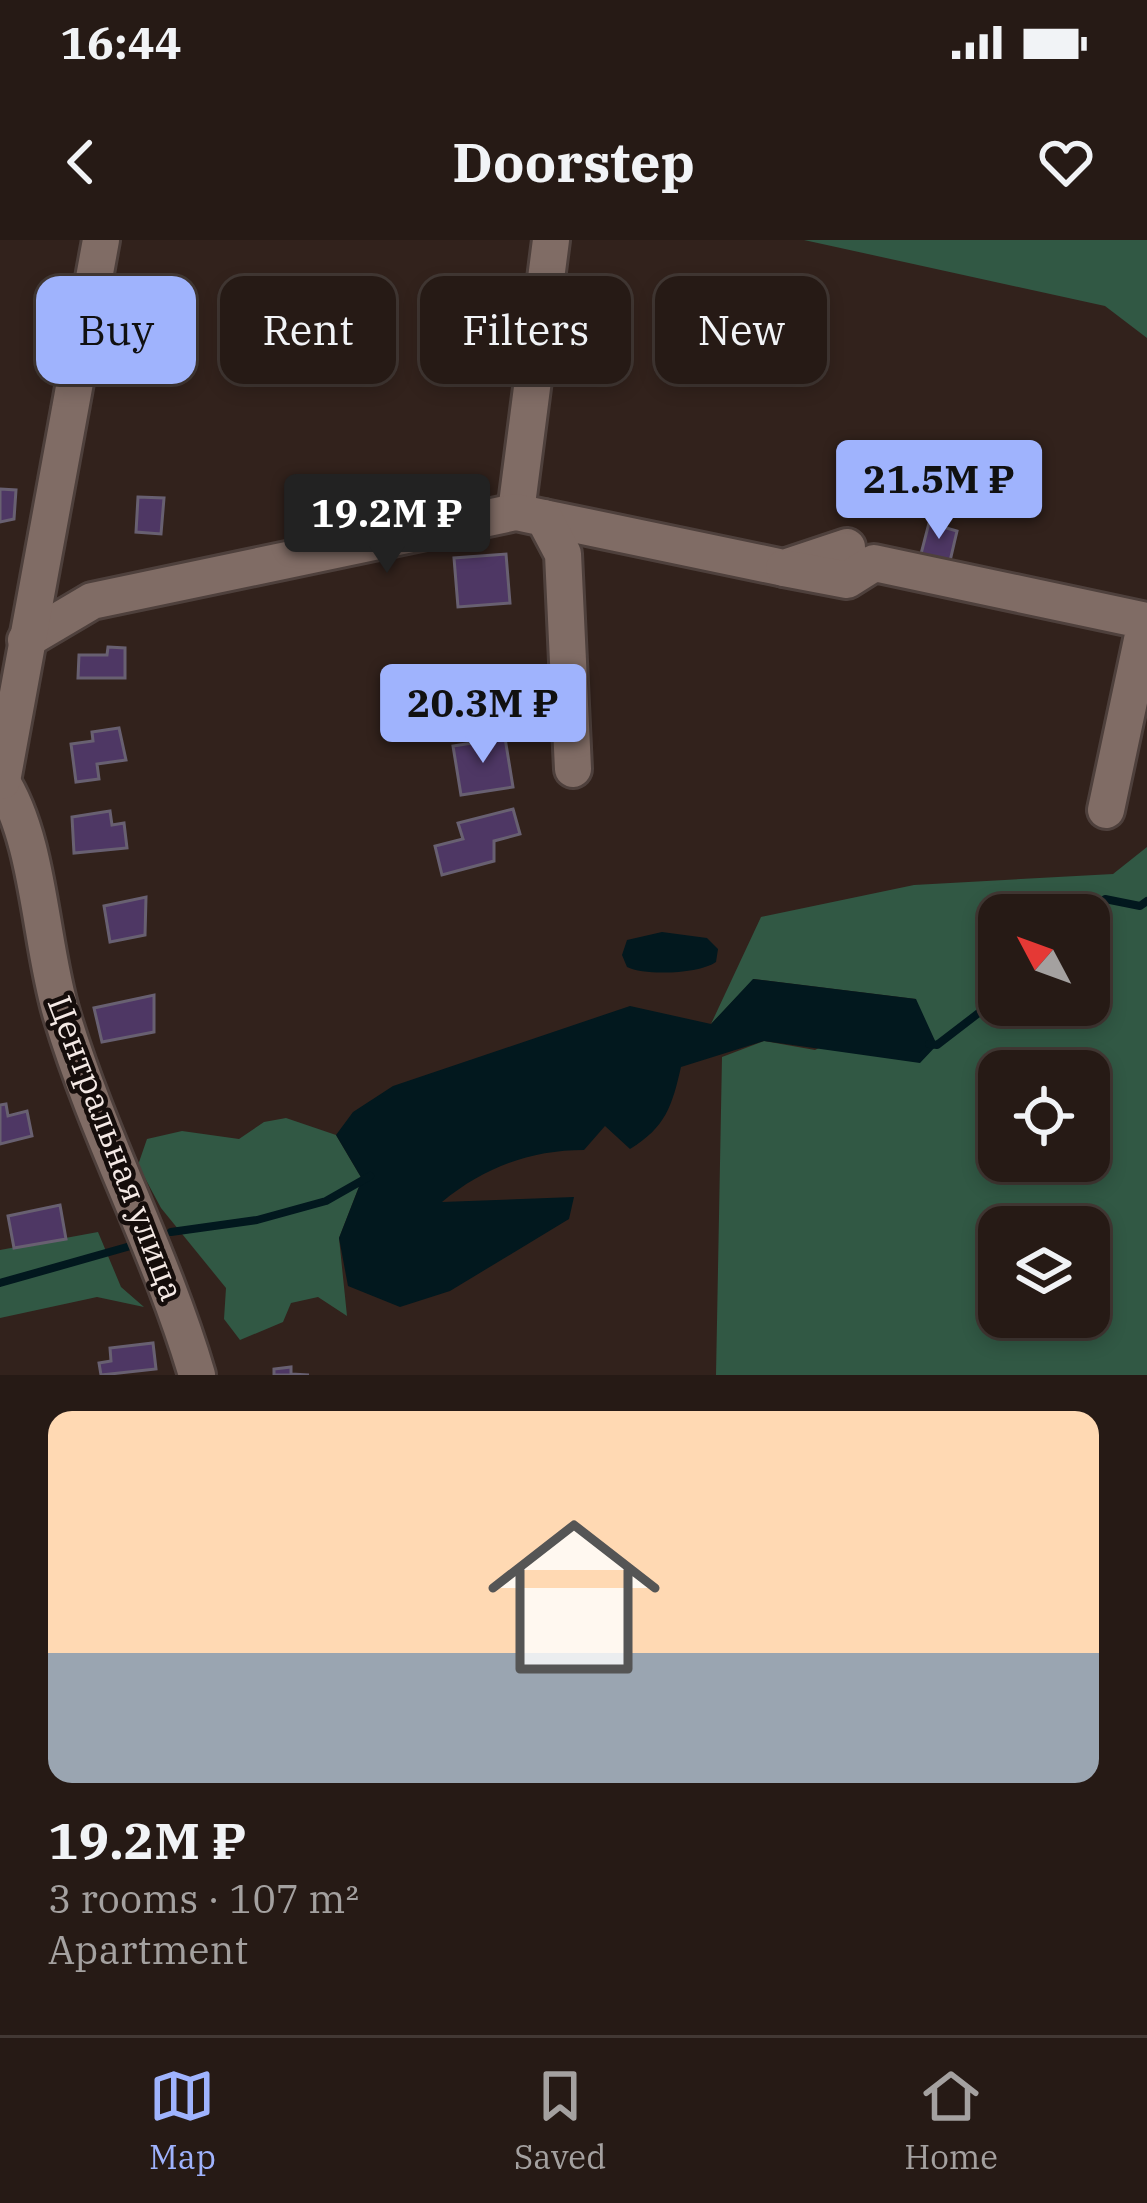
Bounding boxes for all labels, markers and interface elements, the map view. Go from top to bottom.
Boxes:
text: 16:44 [60,13,182,71]
text: Doorstep [452,127,695,197]
icon: back [48,129,114,195]
icon: heart [1033,129,1099,195]
chip: Buy [36,276,196,384]
chip: Rent [220,276,396,384]
chip: Filters [420,276,631,384]
chip: New [655,276,827,384]
pin: 21.5M ₽ [828,440,1050,542]
text: 21.5M ₽ [863,453,1015,504]
pin: 19.2M ₽ [276,474,498,576]
text: 19.2M ₽ [311,487,463,538]
pin: 20.3M ₽ [372,664,594,766]
text: 20.3M ₽ [407,677,559,728]
north arrow [978,894,1110,1026]
map controls [978,894,1110,1338]
street label: Центральная улица [39,989,194,1306]
button: locate [978,1050,1110,1182]
button: layers [978,1206,1110,1338]
icon: home [466,1489,682,1705]
text: 19.2M ₽ [48,1807,247,1873]
text: 3 rooms · 107 m² [48,1873,359,1924]
text: Apartment [48,1924,248,1975]
tab: Map [149,2063,216,2178]
tab: Saved [514,2063,606,2178]
tab: Home [904,2063,998,2178]

